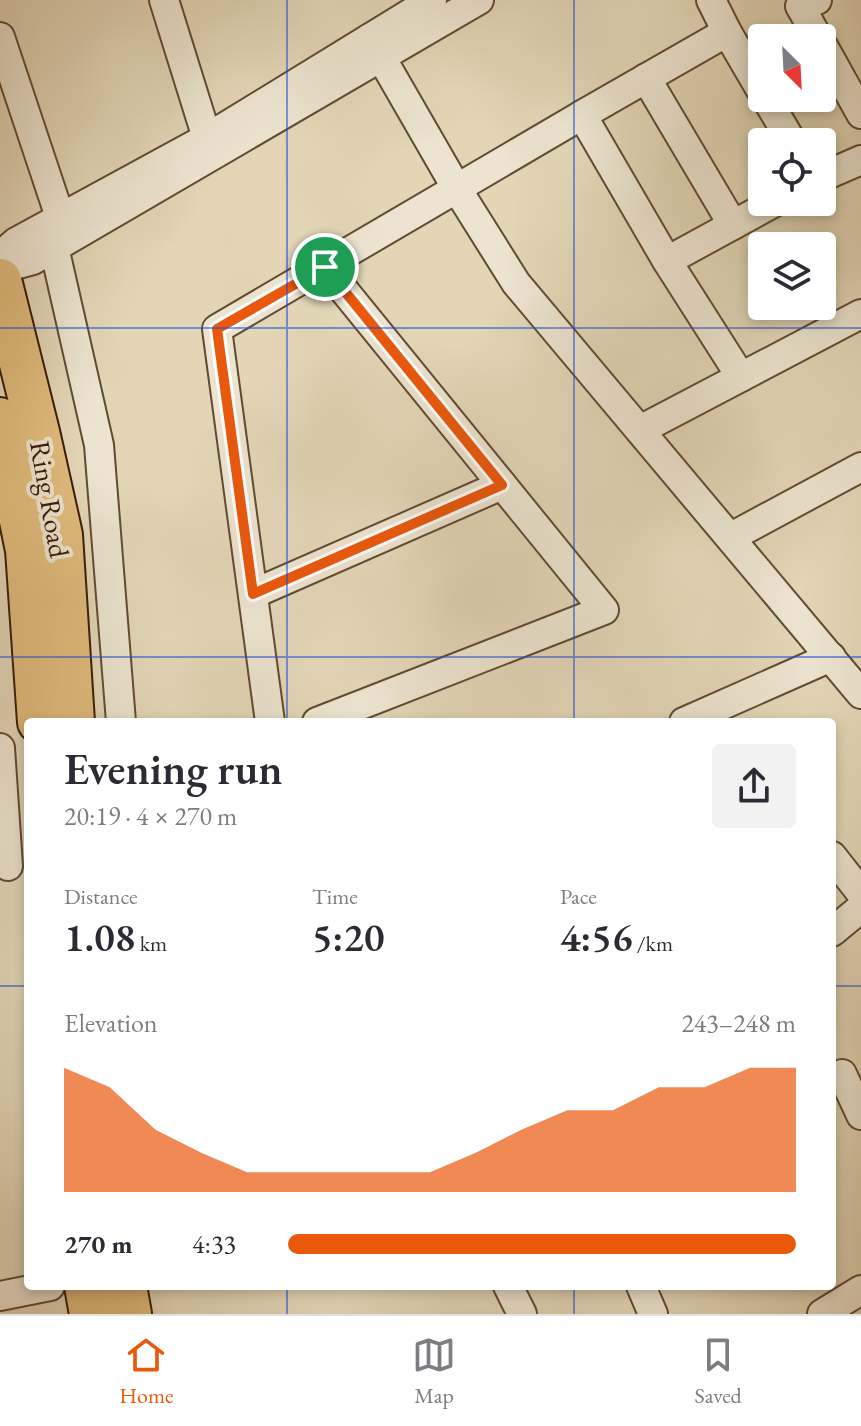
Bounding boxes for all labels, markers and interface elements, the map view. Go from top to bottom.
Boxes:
north arrow [748,24,836,112]
map controls [748,24,836,320]
button: locate [748,128,836,216]
button: layers [748,232,836,320]
pin [291,233,359,301]
icon: arrive [303,245,347,289]
street label: Ring Road [22,438,78,561]
text: Evening run [64,740,283,797]
button: share [712,744,796,828]
text: 20:19 · 4 × 270 m [64,799,237,833]
text: Distance [64,882,137,911]
text: Time [312,882,358,911]
text: Pace [560,882,597,911]
text: 1.08 [64,911,135,963]
text: 5:20 [312,911,384,963]
text: 4:56 [560,911,632,963]
text: km [135,929,167,958]
text: /km [632,929,673,958]
text: Elevation [64,1006,158,1040]
text: 243–248 m [681,1006,796,1040]
text: 270 m [64,1227,132,1261]
text: 4:33 [192,1227,236,1261]
tab: Home [119,1333,174,1410]
tab: Map [412,1333,456,1410]
tab: Saved [695,1333,742,1410]

